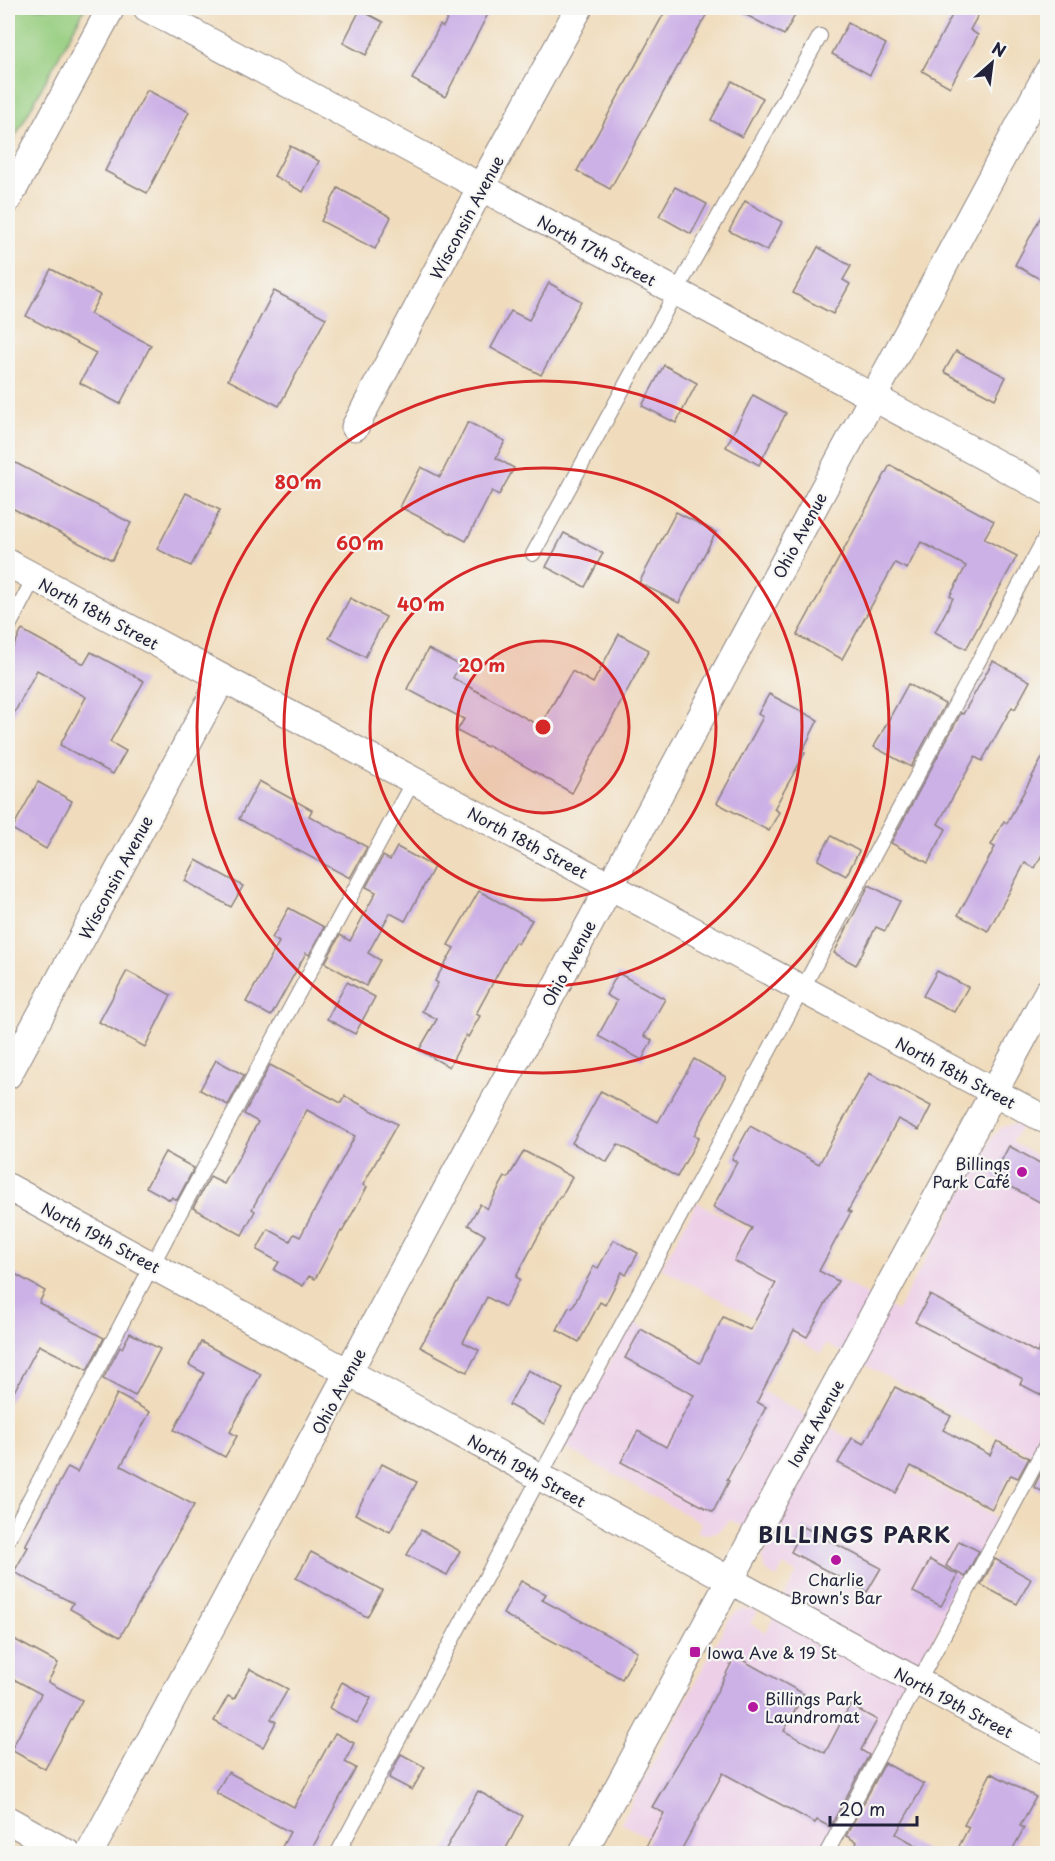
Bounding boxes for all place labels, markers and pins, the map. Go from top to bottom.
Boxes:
centre of rings [533,717,553,737]
place label: Billings Park Café [933,1151,1010,1193]
marker: Billings Park Café [1015,1165,1029,1179]
marker: Charlie Brown's Bar [829,1553,843,1567]
place label: Charlie Brown's Bar [790,1567,883,1609]
place label: Iowa Ave & 19 St [707,1640,837,1664]
marker: Iowa Ave & 19 St [688,1645,702,1659]
place label: Billings Park Laundromat [765,1686,862,1728]
marker: Billings Park Laundromat [746,1700,760,1714]

